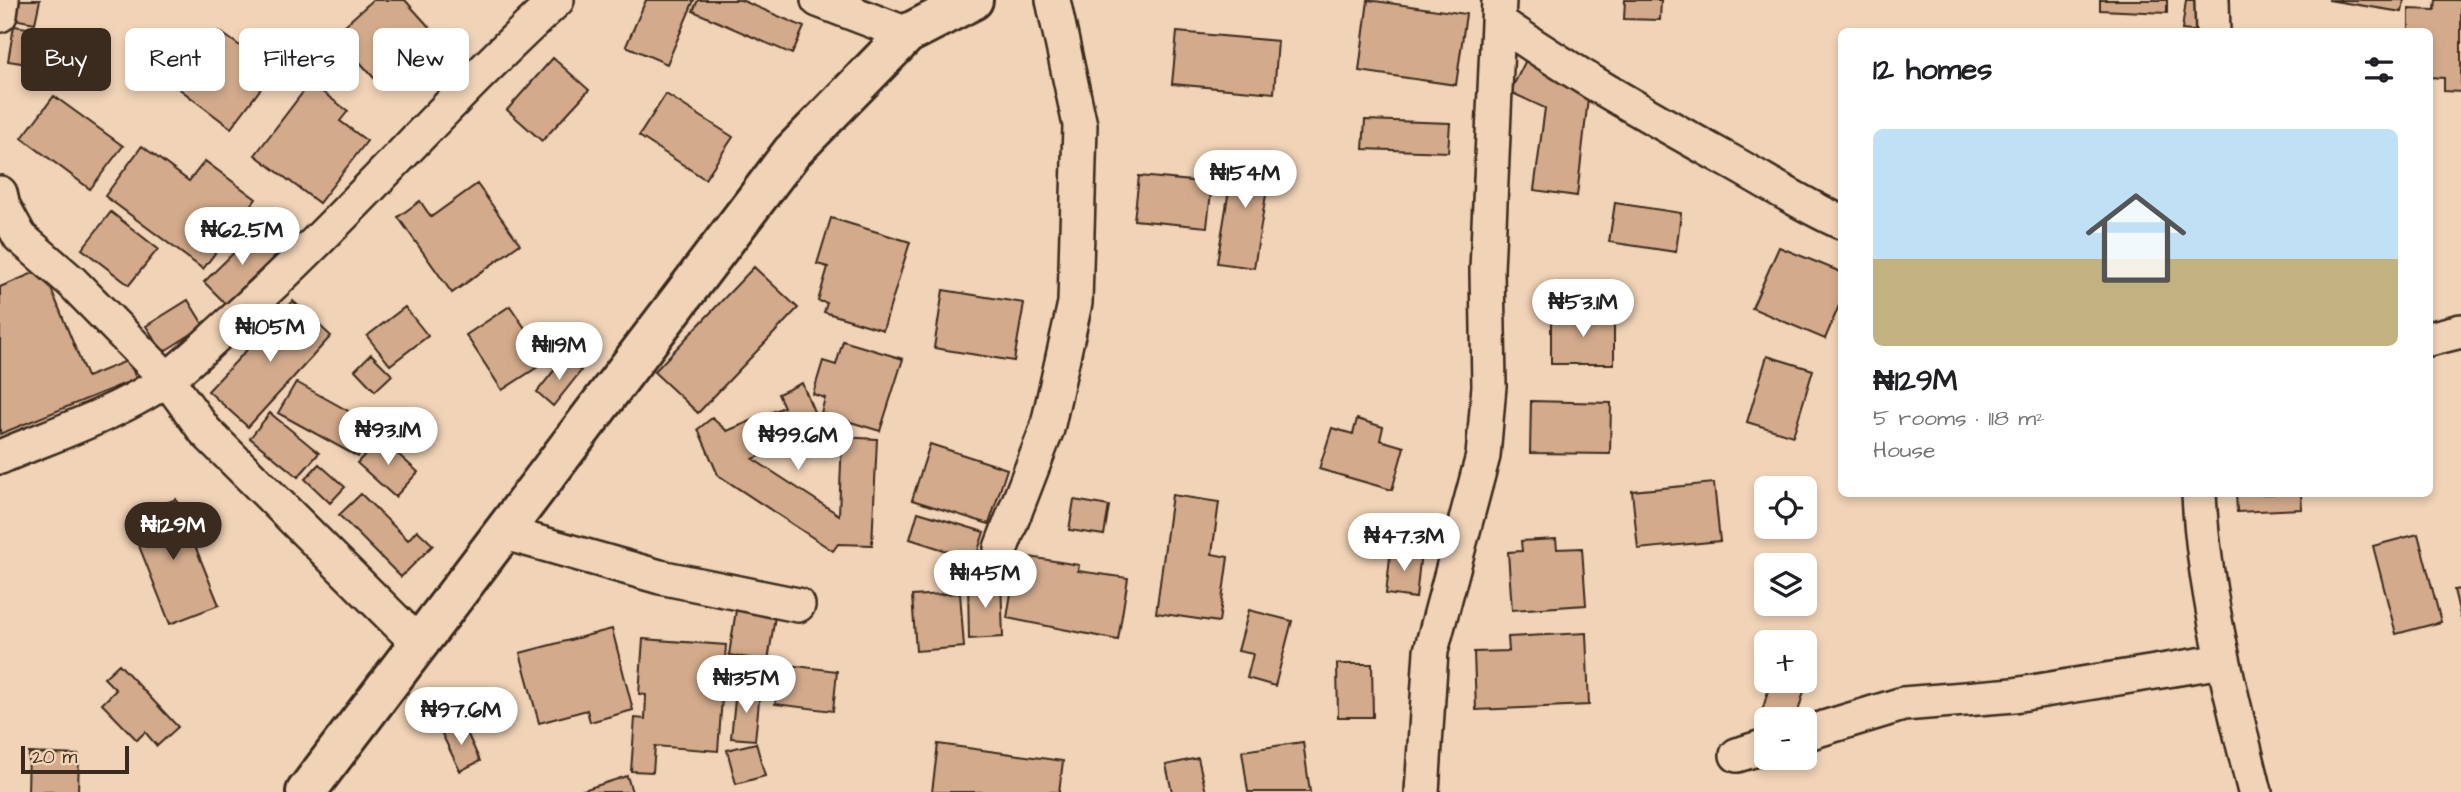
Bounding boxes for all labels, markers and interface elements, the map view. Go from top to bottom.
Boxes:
chip: Buy [21,28,111,91]
chip: Rent [125,28,225,91]
chip: Filters [239,28,359,91]
chip: New [373,28,469,91]
text: 12 homes [1873,49,1992,91]
icon: filters [2360,51,2398,89]
pin: ₦154M [1196,150,1294,210]
text: ₦154M [1210,157,1280,189]
icon: home [2073,175,2199,301]
pin: ₦62.5M [185,208,299,267]
text: ₦62.5M [201,214,283,246]
pin: ₦53.1M [1526,280,1640,339]
text: ₦53.1M [1548,286,1618,318]
pin: ₦105M [221,304,319,364]
text: ₦105M [235,311,305,343]
pin: ₦119M [510,322,608,382]
text: ₦119M [532,329,586,361]
text: ₦129M [1873,360,1958,402]
text: 5 rooms · 118 m² [1873,402,2045,434]
pin: ₦93.1M [331,407,445,467]
pin: ₦99.6M [741,412,855,472]
text: ₦93.1M [355,414,421,446]
text: ₦99.6M [758,419,838,451]
text: House [1873,434,1936,466]
map controls [1754,476,1817,770]
button: locate [1754,476,1817,539]
pin: ₦129M [124,503,222,562]
text: ₦129M [141,509,205,541]
pin: ₦47.3M [1347,514,1461,573]
text: ₦47.3M [1364,520,1444,552]
pin: ₦145M [936,550,1034,610]
button: layers [1754,553,1817,616]
text: ₦145M [950,557,1020,589]
button: + [1754,630,1817,693]
pin: ₦135M [697,656,795,715]
text: ₦135M [713,662,779,694]
pin: ₦97.6M [404,688,518,747]
text: ₦97.6M [421,694,501,726]
button: − [1754,707,1817,770]
scale bar [21,743,130,775]
text: 20 m [32,744,77,771]

